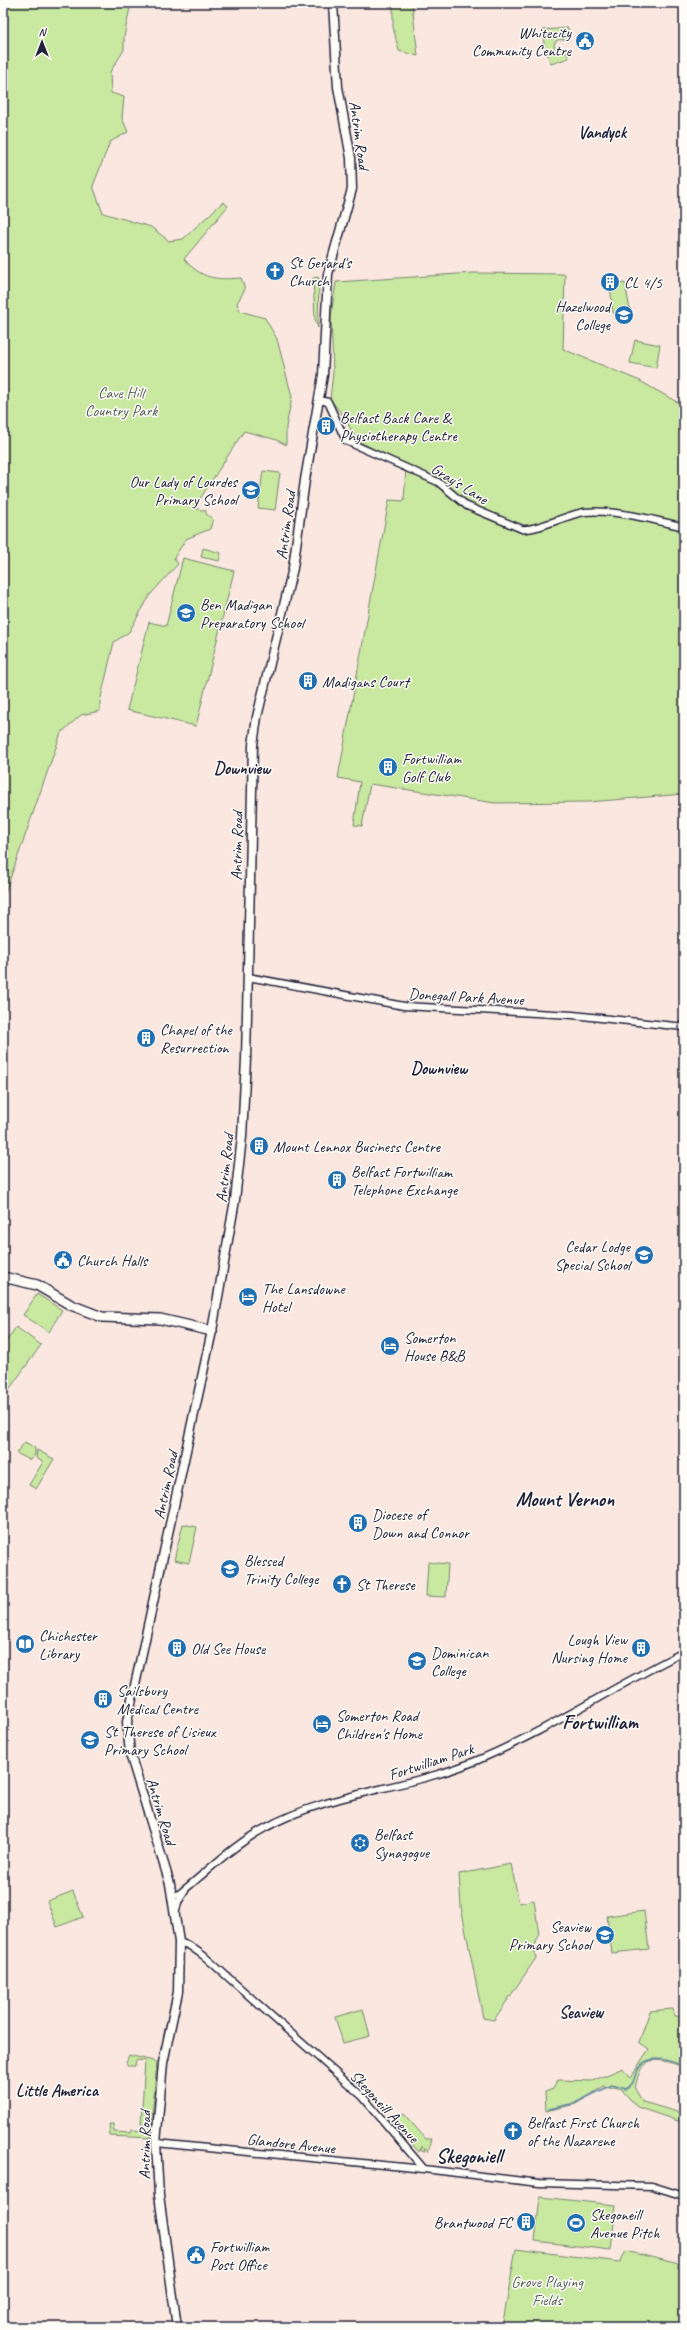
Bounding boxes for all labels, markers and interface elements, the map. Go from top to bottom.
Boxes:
north arrow [22,22,62,62]
place label: Whitecity Community Centre [472,23,573,61]
text: N [39,25,48,39]
public building icon: Whitecity Community Centre [574,30,596,52]
street label: Antrim Road [344,100,374,173]
district label: Vandyck [578,122,628,143]
place label: St Gerard's Church [289,253,353,291]
church icon: St Gerard's Church [264,260,286,282]
building icon: CL 4/5 [599,271,621,293]
place label: CL 4/5 [624,273,663,293]
place label: Hazelwood College [555,297,613,335]
school or university icon: Hazelwood College [613,304,635,326]
park label: Cave Hill Country Park [85,383,158,421]
place label: Belfast Back Care & Physiotherapy Centre [340,408,458,446]
building icon: Belfast Back Care & Physiotherapy Centre [315,415,337,437]
street label: Gray's Lane [427,459,493,510]
place label: Our Lady of Lourdes Primary School [129,472,240,510]
school or university icon: Our Lady of Lourdes Primary School [240,479,262,501]
street label: Antrim Road [271,487,301,561]
place label: Ben Madigan Preparatory School [200,595,307,633]
school or university icon: Ben Madigan Preparatory School [175,602,197,624]
building icon: Madigans Court [297,670,319,692]
place label: Madigans Court [322,672,411,692]
place label: Fortwilliam Golf Club [402,749,462,787]
building icon: Fortwilliam Golf Club [377,756,399,778]
district label: Downview [214,758,272,779]
street label: Antrim Road [226,809,248,881]
street label: Donegall Park Avenue [408,984,526,1010]
place label: Chapel of the Resurrection [160,1020,234,1058]
building icon: Chapel of the Resurrection [135,1027,157,1049]
district label: Downview [411,1058,469,1079]
street label: Antrim Road [211,1130,239,1203]
building icon: Mount Lennox Business Centre [248,1135,270,1157]
place label: Mount Lennox Business Centre [273,1137,442,1157]
place label: Belfast Fortwilliam Telephone Exchange [351,1162,459,1200]
building icon: Belfast Fortwilliam Telephone Exchange [326,1169,348,1191]
place label: Cedar Lodge Special School [555,1237,633,1275]
school or university icon: Cedar Lodge Special School [633,1244,655,1266]
public building icon: Church Halls [52,1249,74,1271]
place label: Church Halls [77,1251,149,1271]
place label: The Lansdowne Hotel [262,1279,346,1317]
hotel icon: The Lansdowne Hotel [237,1286,259,1308]
place label: Somerton House B&B [404,1328,466,1366]
hotel icon: Somerton House B&B [379,1335,401,1357]
street label: Antrim Road [149,1447,183,1521]
district label: Mount Vernon [516,1487,615,1512]
place label: Diocese of Down and Connor [372,1505,471,1543]
building icon: Diocese of Down and Connor [347,1512,369,1534]
place label: Blessed Trinity College [244,1551,320,1589]
school or university icon: Blessed Trinity College [219,1558,241,1580]
church icon: St Therese [331,1573,353,1595]
place label: St Therese [356,1575,416,1595]
place label: Chichester Library [39,1626,98,1664]
place label: Lough View Nursing Home [551,1630,629,1668]
library icon: Chichester Library [14,1633,36,1655]
building icon: Old See House [166,1637,188,1659]
building icon: Lough View Nursing Home [630,1637,652,1659]
place label: Old See House [191,1639,267,1659]
place label: Dominican College [431,1643,489,1681]
school or university icon: Dominican College [406,1650,428,1672]
place label: Sailsbury Medical Centre [117,1681,200,1719]
building icon: Sailsbury Medical Centre [92,1688,114,1710]
place label: Somerton Road Children's Home [336,1706,424,1744]
district label: Fortwilliam [562,1710,639,1735]
hotel icon: Somerton Road Children's Home [311,1713,333,1735]
place label: St Therese of Lisieux Primary School [104,1722,217,1760]
school or university icon: St Therese of Lisieux Primary School [79,1729,101,1751]
street label: Fortwilliam Park [386,1739,477,1785]
street label: Antrim Road [141,1775,181,1850]
place label: Belfast Synagogue [374,1825,431,1863]
synagogue icon: Belfast Synagogue [349,1832,371,1854]
place label: Seaview Primary School [509,1917,594,1955]
school or university icon: Seaview Primary School [594,1924,616,1946]
district label: Seaview [559,2002,605,2023]
street label: Skegoneill Avenue [346,2066,424,2148]
district label: Little America [16,2080,100,2101]
street label: Antrim Road [135,2108,155,2179]
place label: Belfast First Church of the Nazarene [527,2113,640,2151]
church icon: Belfast First Church of the Nazarene [502,2120,524,2142]
street label: Glandore Avenue [246,2129,338,2159]
district label: Skegoniell [436,2144,505,2169]
place label: Skegoneill Avenue Pitch [590,2205,660,2243]
building icon: Brantwood FC [515,2211,537,2233]
sports icon: Skegoneill Avenue Pitch [565,2212,587,2234]
place label: Brantwood FC [434,2213,514,2233]
place label: Fortwilliam Post Office [210,2237,270,2275]
public building icon: Fortwilliam Post Office [185,2244,207,2266]
park label: Grove Playing Fields [511,2272,584,2310]

